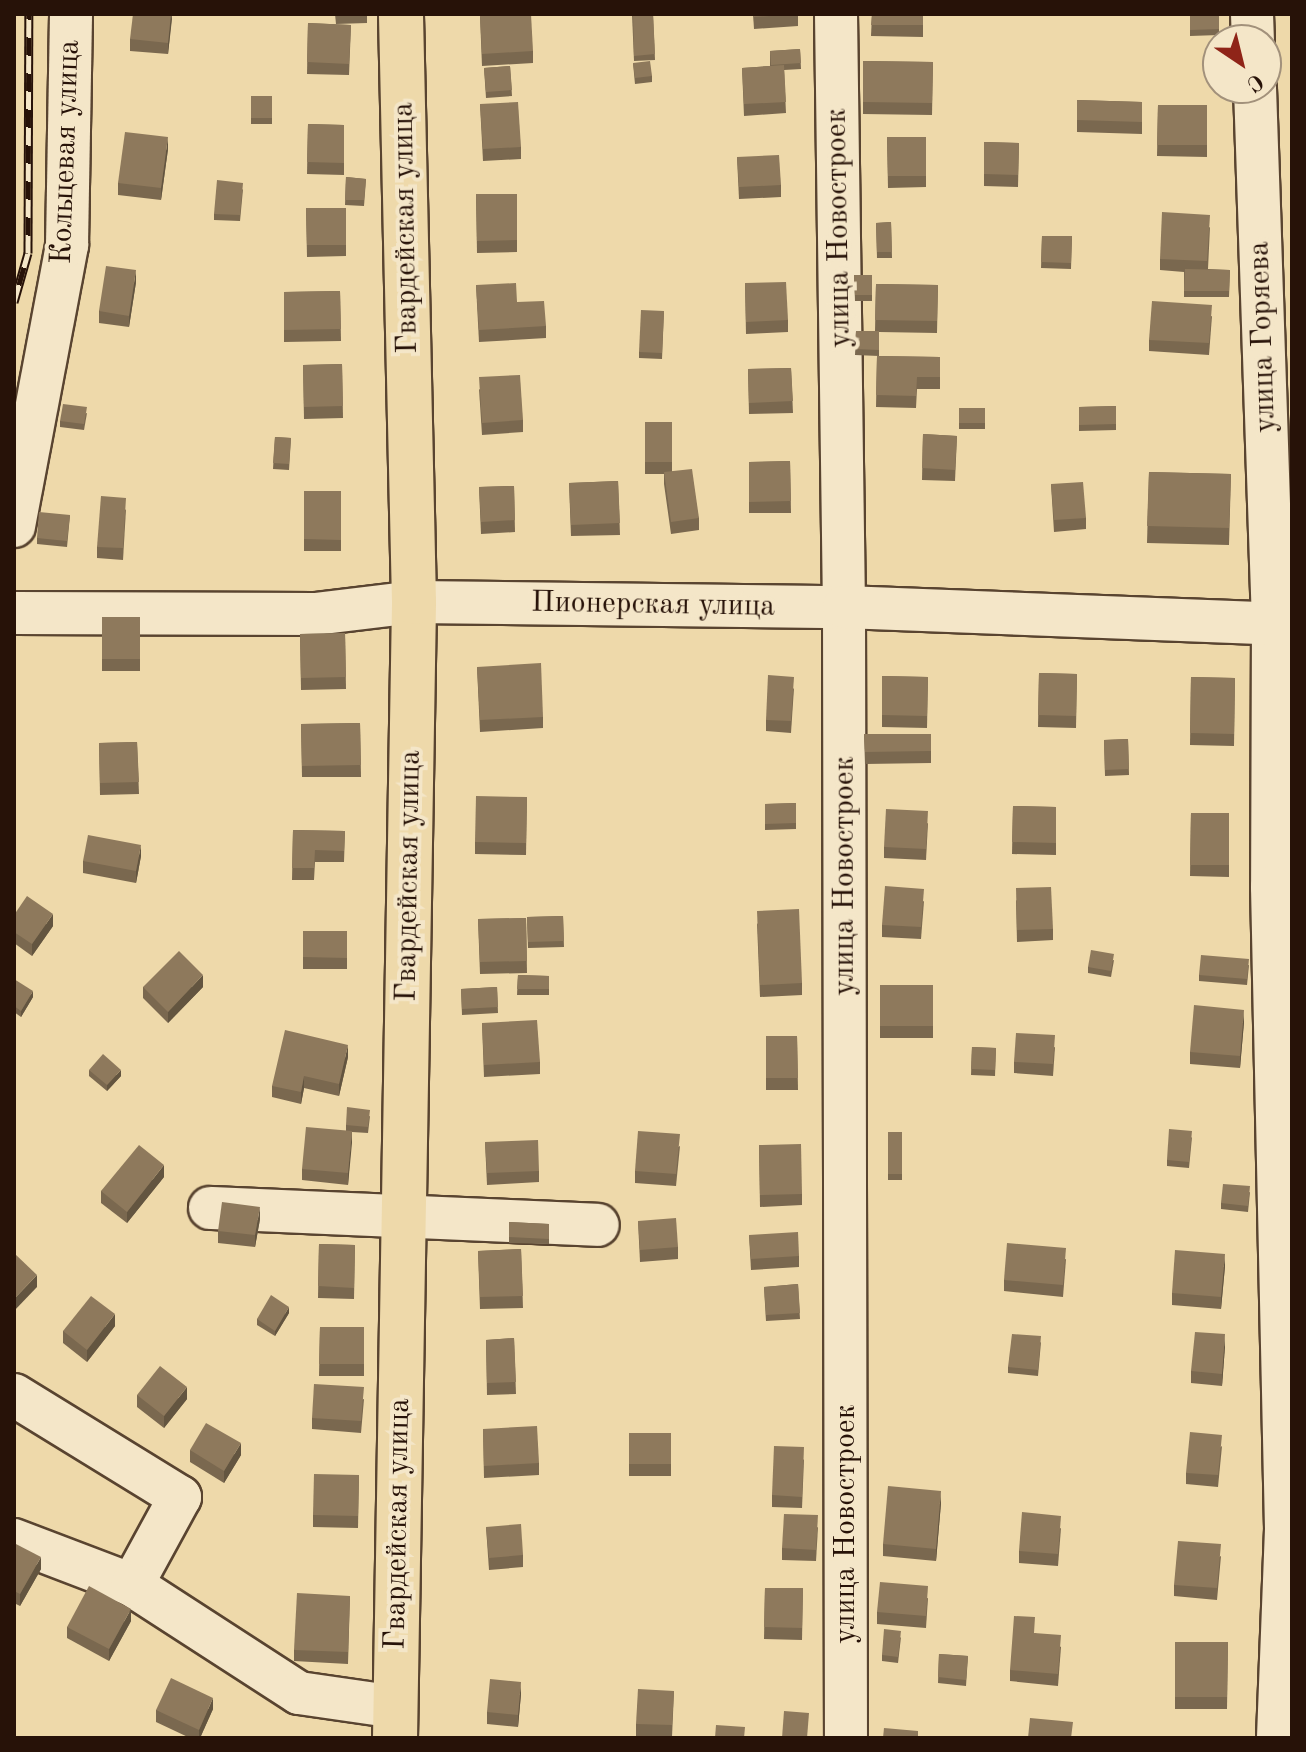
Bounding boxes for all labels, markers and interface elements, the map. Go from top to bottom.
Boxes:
north arrow [1202,24,1282,104]
street label: Кольцевая улица [44,39,88,265]
text: С [1242,69,1267,95]
street label: Гвардейская улица [386,102,426,354]
street label: улица Новостроек [819,108,859,348]
street label: улица Горяева [1242,241,1284,433]
street label: Пионерская улица [531,585,775,625]
street label: Гвардейская улица [389,750,429,1002]
street label: улица Новостроек [827,756,863,996]
street label: Гвардейская улица [378,1398,418,1650]
street label: улица Новостроек [828,1404,864,1644]

